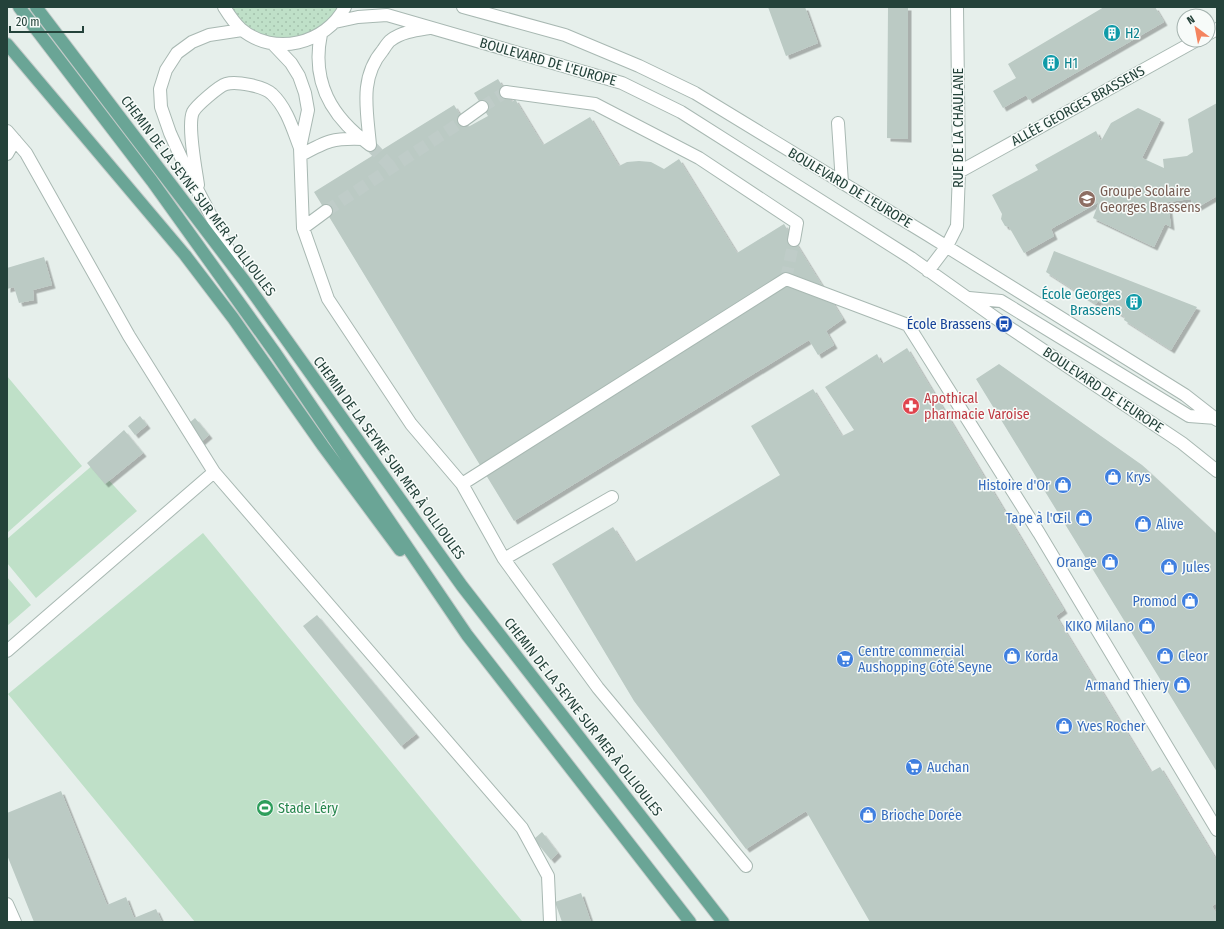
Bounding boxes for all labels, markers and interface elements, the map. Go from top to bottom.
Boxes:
scale bar [10,8,83,34]
north arrow [1176,8,1216,48]
text: N [1185,13,1197,27]
text: 20 m [16,15,40,29]
building icon: H2 [1102,23,1122,43]
place label: H2 [1125,25,1140,42]
street label: BOULEVARD DE L'EUROPE [478,34,619,90]
building icon: H1 [1041,53,1061,73]
place label: H1 [1064,55,1078,72]
street label: ALLÉE GEORGES BRASSENS [1008,61,1148,150]
street label: RUE DE LA CHAULANE [950,67,967,188]
street label: CHEMIN DE LA SEYNE SUR MER À OLLIOULES [117,92,280,300]
street label: BOULEVARD DE L'EUROPE [785,144,915,232]
place label: Groupe Scolaire Georges Brassens [1100,183,1201,216]
school or university icon: Groupe Scolaire Georges Brassens [1077,189,1097,209]
place label: École Georges Brassens [1042,285,1121,319]
building icon: École Georges Brassens [1124,292,1144,312]
bus stop icon: École Brassens [994,314,1014,334]
place label: École Brassens [907,315,991,333]
street label: BOULEVARD DE L'EUROPE [1040,343,1167,437]
street label: CHEMIN DE LA SEYNE SUR MER À OLLIOULES [310,353,469,563]
place label: Apothical pharmacie Varoise [924,390,1030,423]
pharmacy icon: Apothical pharmacie Varoise [901,396,921,416]
shop icon: Krys [1103,467,1123,487]
place label: Krys [1126,469,1150,486]
shop icon: Histoire d'Or [1053,475,1073,495]
place label: Histoire d'Or [978,477,1050,494]
shop icon: Tape à l'Œil [1074,508,1094,528]
place label: Tape à l'Œil [1006,510,1071,527]
shop icon: Alive [1133,514,1153,534]
place label: Alive [1156,516,1184,533]
shop icon: Orange [1100,552,1120,572]
place label: Orange [1056,554,1097,571]
shop icon: Jules [1159,557,1179,577]
place label: Jules [1182,559,1210,576]
shop icon: Promod [1180,591,1200,611]
place label: Promod [1132,593,1177,610]
street label: CHEMIN DE LA SEYNE SUR MER À OLLIOULES [500,614,667,820]
shop icon: KIKO Milano [1137,616,1157,636]
place label: KIKO Milano [1065,618,1134,635]
place label: Centre commercial Aushopping Côté Seyne [858,643,992,676]
shop icon: Korda [1002,646,1022,666]
shop icon: Cleor [1155,646,1175,666]
place label: Korda [1025,648,1059,665]
place label: Cleor [1178,648,1208,665]
supermarket icon: Centre commercial Aushopping Côté Seyne [835,649,855,669]
shop icon: Armand Thiery [1172,675,1192,695]
place label: Armand Thiery [1086,677,1170,694]
shop icon: Yves Rocher [1054,716,1074,736]
place label: Yves Rocher [1077,718,1146,735]
supermarket icon: Auchan [904,757,924,777]
place label: Auchan [927,759,969,776]
sports icon: Stade Léry [255,798,275,818]
place label: Stade Léry [278,800,339,817]
shop icon: Brioche Dorée [858,805,878,825]
place label: Brioche Dorée [881,807,962,824]

